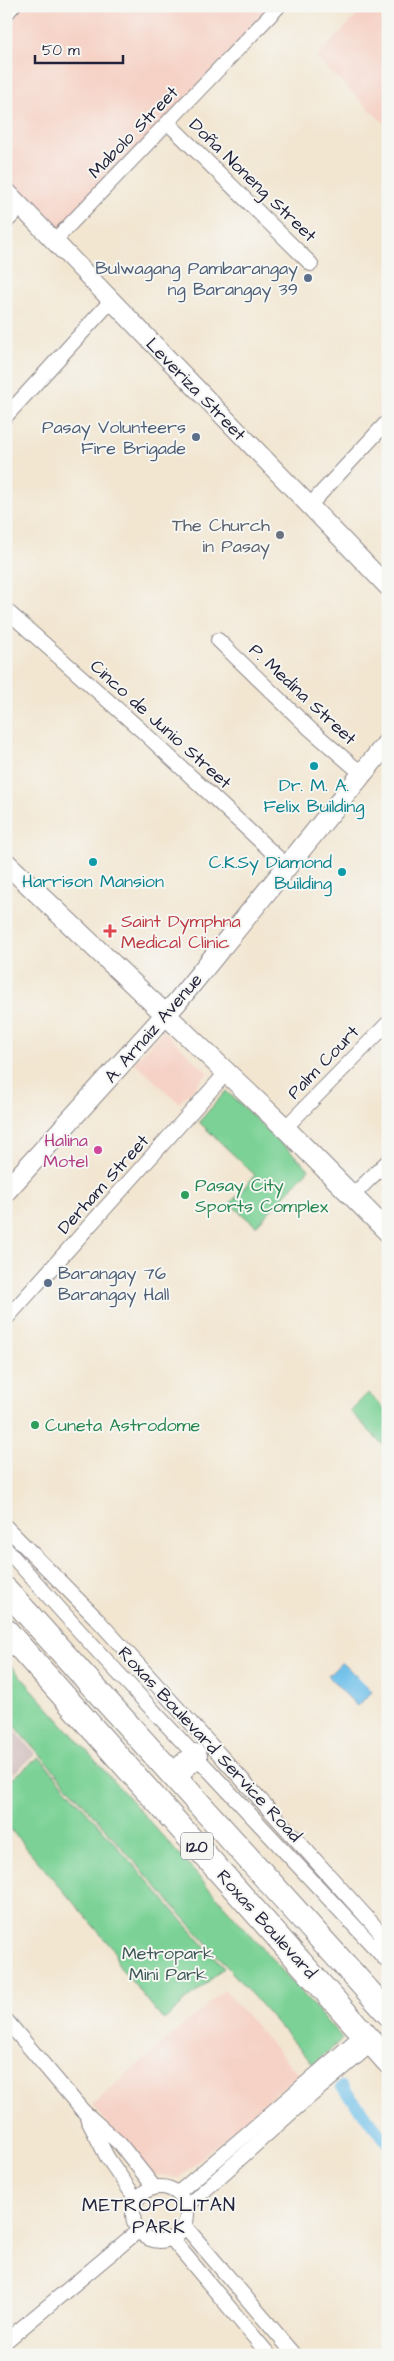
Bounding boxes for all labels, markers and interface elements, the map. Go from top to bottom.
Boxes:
scale bar [35,32,122,64]
text: 50 m [42,40,80,61]
street label: Mabolo Street [83,80,185,184]
street label: Doña Noneng Street [183,113,322,249]
place label: Bulwagang Pambarangay ng Barangay 39 [95,256,298,303]
marker: Bulwagang Pambarangay ng Barangay 39 [302,272,314,284]
street label: Leveriza Street [140,332,252,447]
place label: Pasay Volunteers Fire Brigade [42,415,186,462]
marker: Pasay Volunteers Fire Brigade [190,431,202,443]
place label: The Church in Pasay [172,513,270,560]
marker: The Church in Pasay [274,529,286,541]
street label: P. Medina Street [243,638,362,751]
street label: Cinco de Junio Street [84,654,237,795]
marker: Dr. M. A. Felix Building [308,760,320,772]
place label: Dr. M. A. Felix Building [263,773,365,820]
place label: C.K.Sy Diamond Building [209,850,332,897]
marker: Harrison Mansion [87,856,99,868]
marker: C.K.Sy Diamond Building [336,866,348,878]
place label: Harrison Mansion [22,869,164,894]
place label: Saint Dymphna Medical Clinic [121,909,241,955]
marker: Saint Dymphna Medical Clinic [103,924,117,938]
street label: A. Arnaiz Avenue [99,968,208,1089]
street label: Palm Court [282,1019,365,1105]
place label: Halina Motel [43,1128,88,1174]
street label: Derham Street [52,1129,155,1240]
marker: Halina Motel [92,1144,104,1156]
place label: Pasay City Sports Complex [195,1173,329,1219]
marker: Pasay City Sports Complex [179,1189,191,1201]
place label: Barangay 76 Barangay Hall [58,1261,169,1308]
marker: Barangay 76 Barangay Hall [42,1277,54,1289]
place label: Cuneta Astrodome [45,1413,201,1438]
marker: Cuneta Astrodome [29,1419,41,1431]
street label: Roxas Boulevard Service Road [112,1641,307,1848]
road number: 120 [181,1832,213,1860]
street label: Roxas Boulevard [211,1864,322,1984]
park label: Metropark Mini Park [122,1941,214,1987]
district label: METROPOLITAN PARK [82,2192,236,2241]

